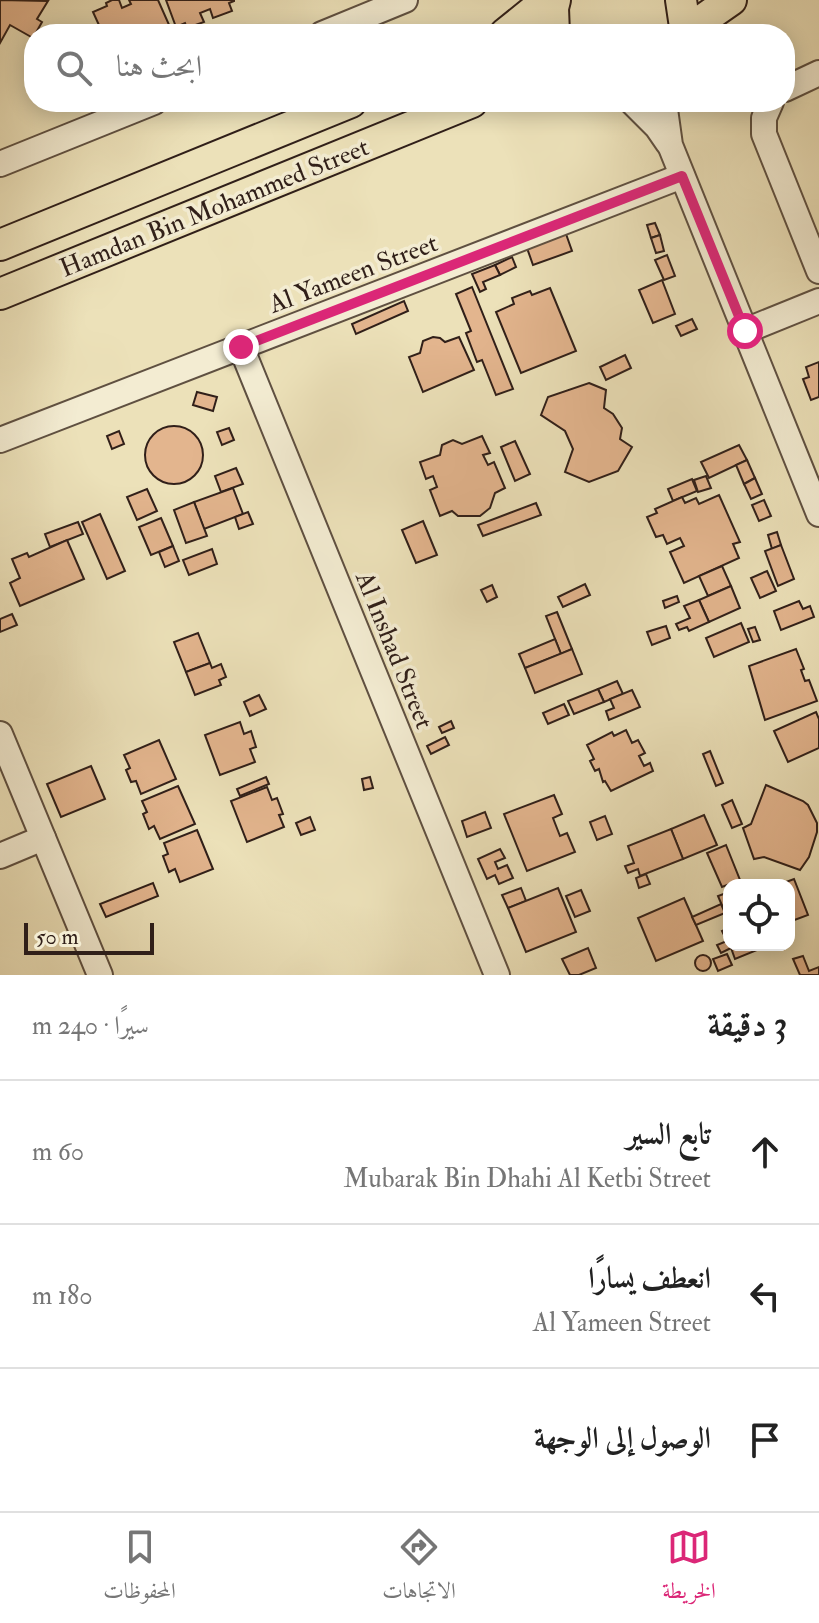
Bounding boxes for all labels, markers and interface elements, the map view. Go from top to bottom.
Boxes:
search box [24,24,795,112]
icon: search [52,46,96,90]
text: ابحث هنا [116,48,202,85]
street label: Hamdan Bin Mohammed Street [55,131,374,285]
street label: Al Yameen Street [263,227,442,321]
route start [727,313,763,349]
route end [223,329,259,365]
street label: Al Inshad Street [348,566,440,734]
map controls [723,879,795,951]
button: locate [723,879,795,951]
scale bar [24,919,154,955]
text: 50 m [36,923,78,951]
text: 3 دقيقة [707,1003,787,1046]
text: سيرًا · 240 m [32,1010,149,1042]
text: تابع السير [626,1116,711,1153]
icon: ahead [743,1130,787,1174]
text: 60 m [32,1136,84,1168]
text: Mubarak Bin Dhahi Al Ketbi Street [344,1163,711,1195]
text: انعطف يسارًا [588,1260,711,1297]
icon: left [743,1274,787,1318]
text: 180 m [32,1280,92,1312]
text: Al Yameen Street [533,1307,711,1339]
icon: arrive [743,1418,787,1462]
text: الوصول إلى الوجهة [534,1420,711,1457]
tab: المحفوظات [103,1525,176,1612]
tab: الاتجاهات [382,1525,456,1612]
tab: الخريطة [662,1525,716,1612]

